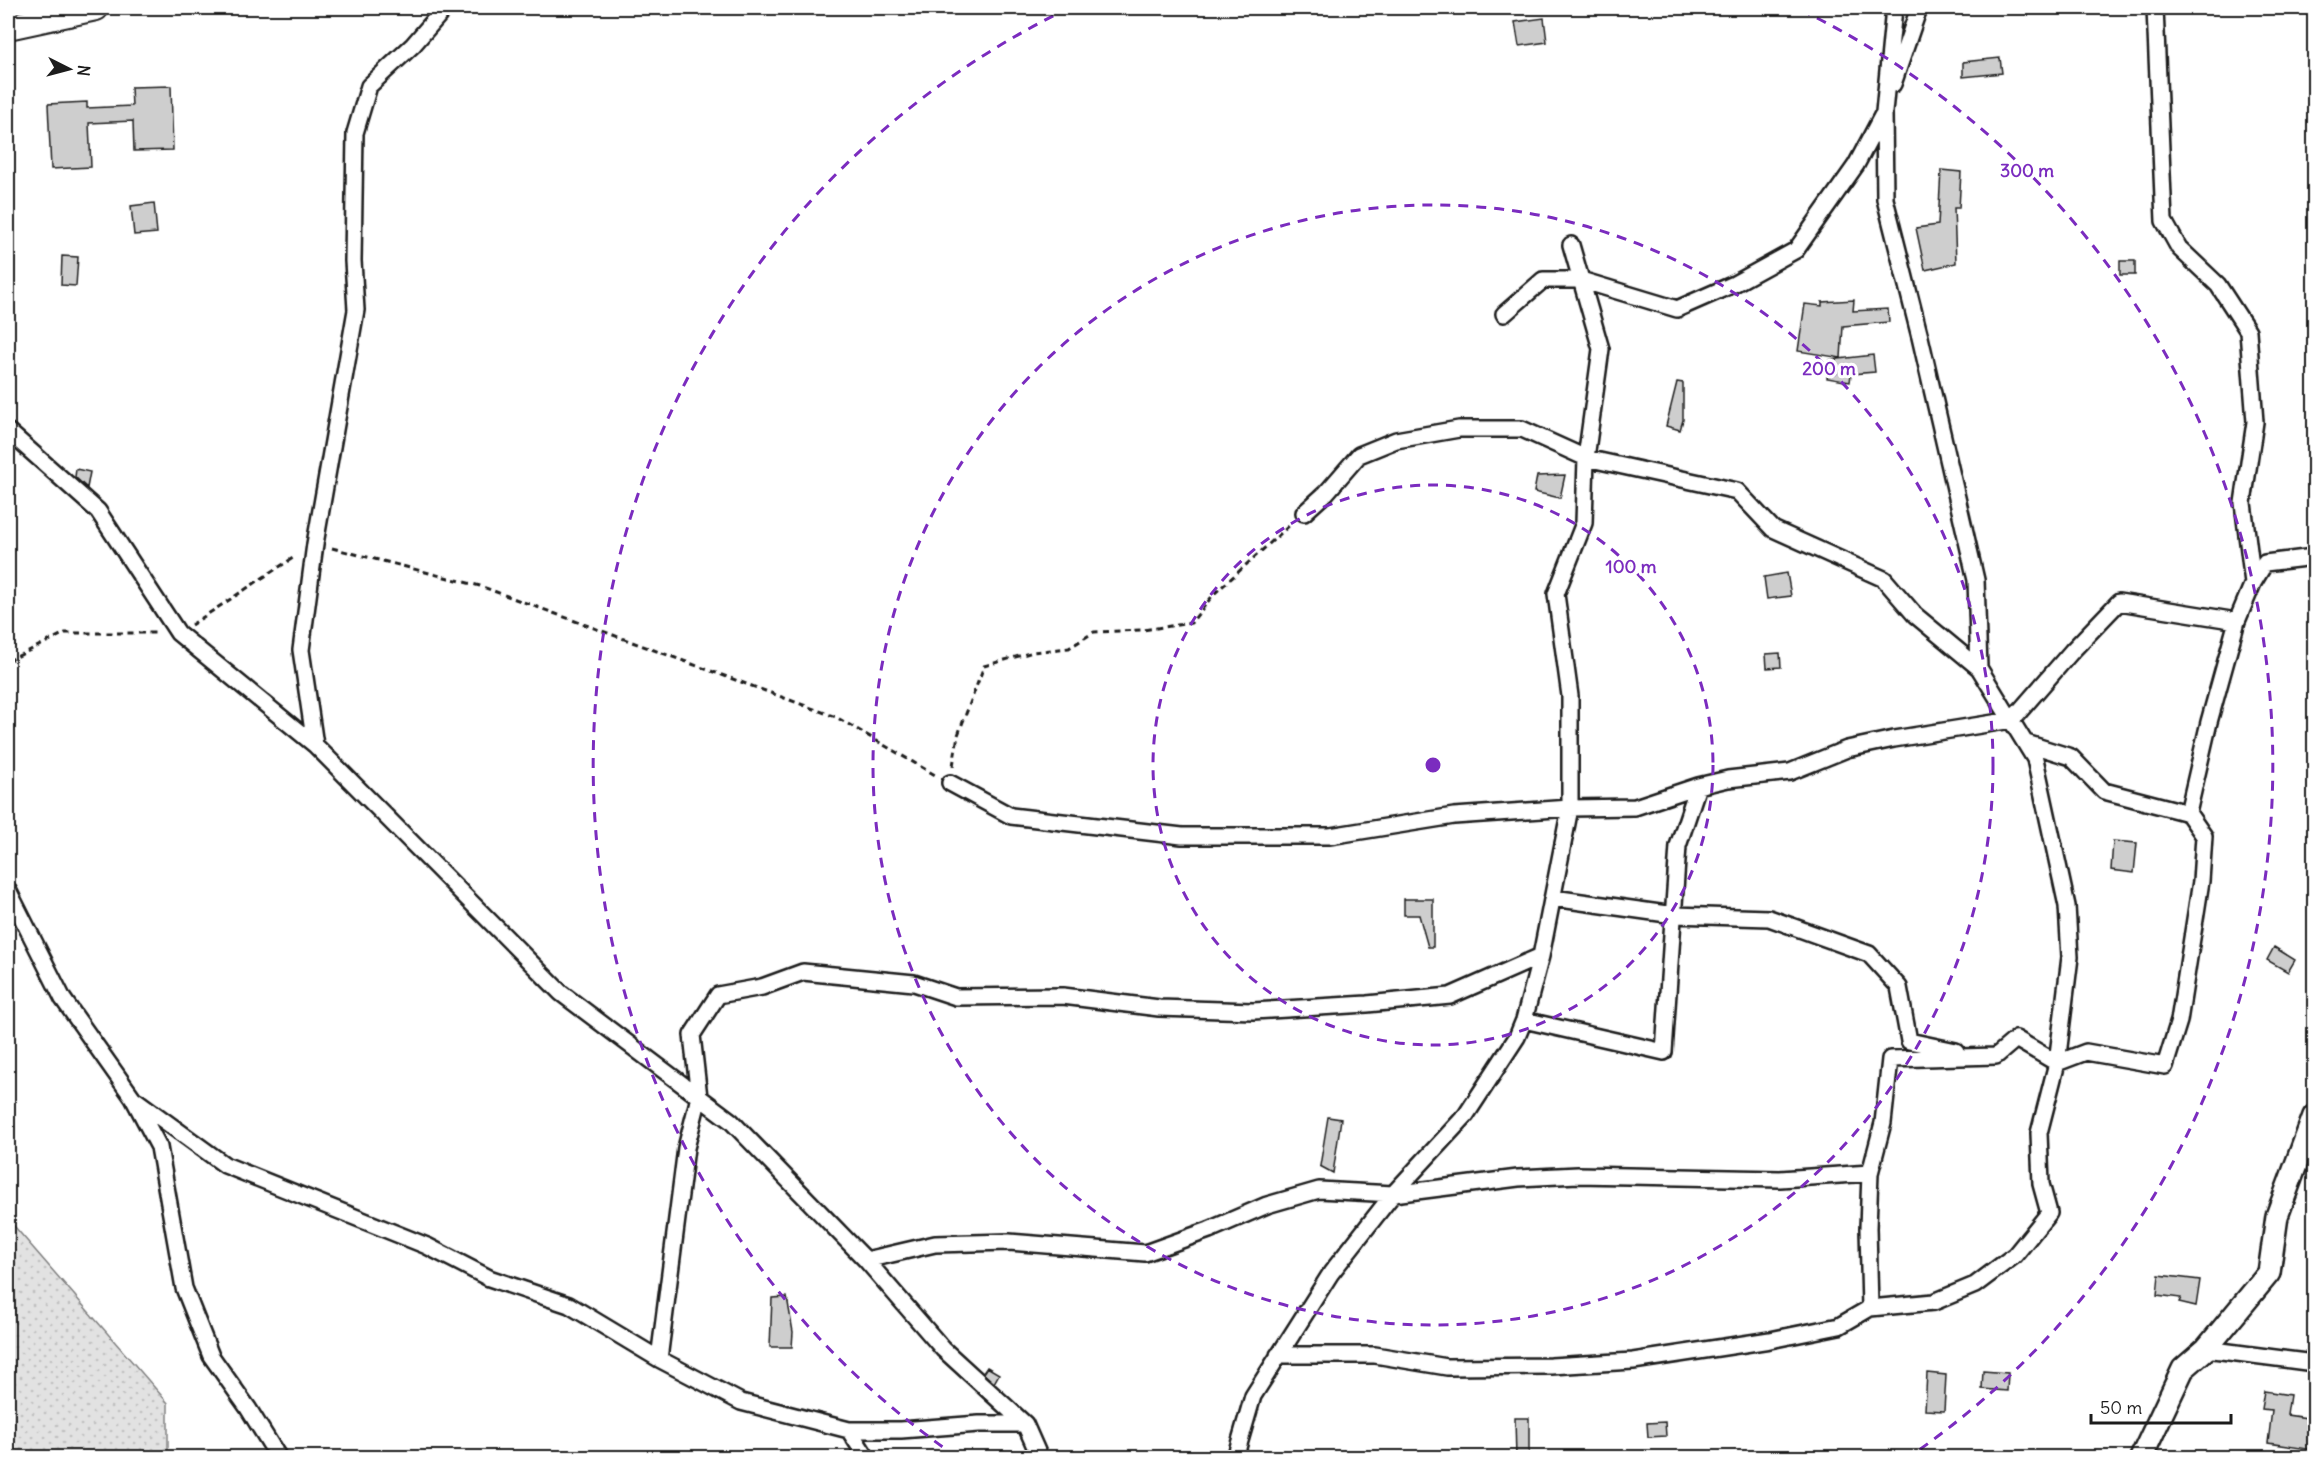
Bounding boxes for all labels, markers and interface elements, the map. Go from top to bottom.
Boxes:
north arrow [39,39,99,99]
text: N [73,64,94,77]
text: 300 m [2000,159,2054,182]
text: 200 m [1802,357,1856,380]
text: 100 m [1606,555,1657,578]
centre of rings [1423,755,1443,775]
scale bar [2091,1387,2230,1425]
text: 50 m [2100,1396,2142,1419]

